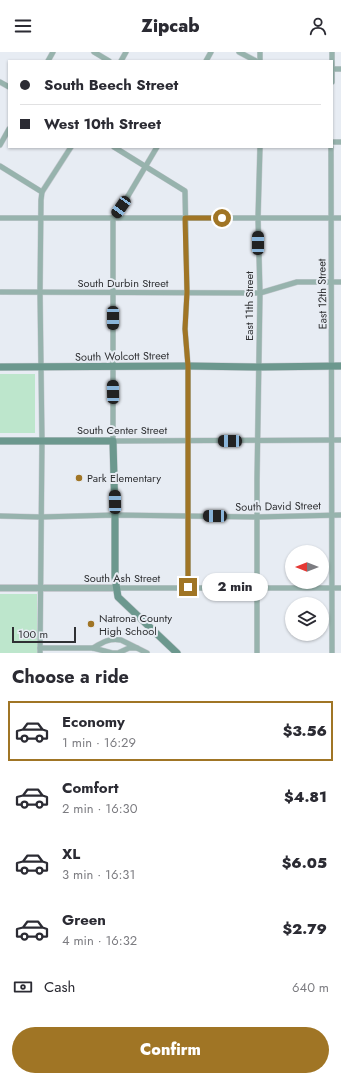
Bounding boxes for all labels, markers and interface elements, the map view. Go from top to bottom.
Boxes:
text: Zipcab [141,13,200,39]
icon: menu [12,15,34,37]
icon: person [307,15,329,37]
text: South Beech Street [44,74,178,96]
text: West 10th Street [44,113,161,135]
car [109,194,133,220]
route start [213,209,231,227]
car [252,231,264,255]
street label: East 12th Street [313,258,331,330]
street label: East 11th Street [241,271,257,341]
street label: South Durbin Street [77,275,169,291]
car [107,306,119,330]
street label: South Wolcott Street [75,347,170,365]
car [107,380,119,404]
street label: South Center Street [77,422,167,438]
car [218,435,242,447]
place label: Park Elementary [87,470,161,486]
marker: Park Elementary [74,473,84,483]
car [109,490,121,514]
street label: South David Street [235,497,321,515]
car [203,510,227,522]
north arrow [285,545,329,589]
map controls [285,545,329,641]
street label: South Ash Street [84,570,161,586]
callout: 2 min [202,573,268,601]
text: 2 min [218,577,252,596]
route end [179,578,197,596]
button: layers [285,597,329,641]
place label: Natrona County High School [99,610,172,639]
marker: Natrona County High School [86,619,96,629]
scale bar [12,625,76,644]
text: 100 m [18,626,48,642]
text: Choose a ride [12,664,129,690]
text: Economy [62,711,125,733]
icon: car [14,713,50,749]
text: $3.56 [283,720,327,742]
text: 1 min · 16:29 [62,733,136,752]
text: Comfort [62,777,119,799]
icon: car [14,779,50,815]
text: $4.81 [284,786,327,808]
text: 2 min · 16:30 [62,799,137,818]
text: XL [62,843,80,865]
icon: car [14,845,50,881]
text: $6.05 [282,852,327,874]
text: 3 min · 16:31 [62,865,135,884]
text: Green [62,909,106,931]
icon: car [14,911,50,947]
text: $2.79 [282,918,327,940]
text: 4 min · 16:32 [62,931,137,950]
icon: cash [12,976,34,998]
text: Cash [44,976,75,998]
text: 640 m [292,978,329,997]
button: Confirm [12,1027,329,1073]

